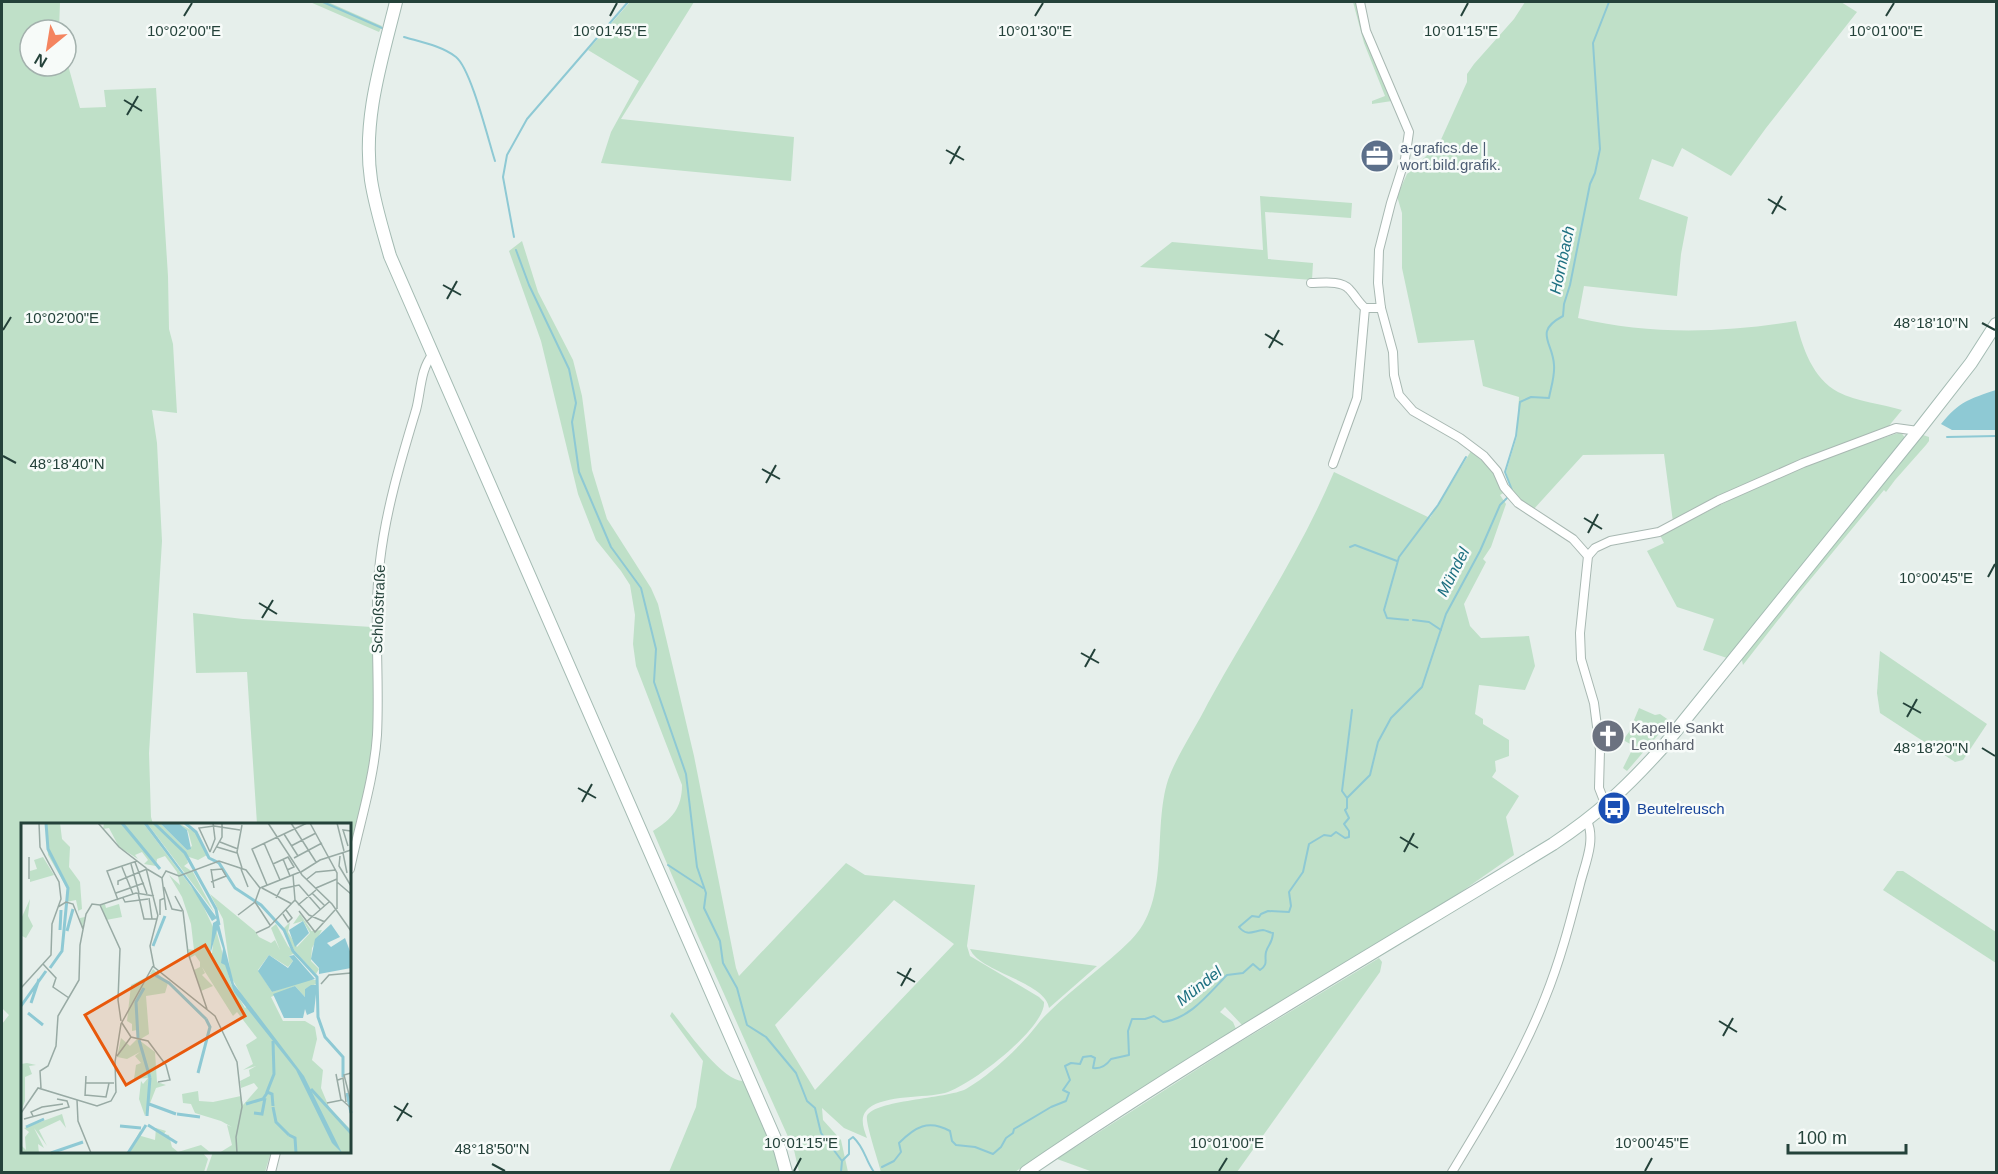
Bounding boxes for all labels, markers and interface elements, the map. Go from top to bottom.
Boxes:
north arrow [18,18,78,78]
text: 10°02'00"E [147,22,221,39]
text: 10°01'45"E [573,22,647,39]
text: 10°01'30"E [998,22,1072,39]
text: 10°01'15"E [1424,22,1498,39]
text: 10°01'00"E [1849,22,1923,39]
text: N [31,50,50,71]
office icon: a-grafics.de | wort.bild.grafik. [1359,138,1395,174]
place label: a-grafics.de | wort.bild.grafik. [1399,139,1501,173]
water label: Hornbach [1546,224,1578,296]
text: 10°02'00"E [25,309,99,326]
text: 48°18'10"N [1893,314,1969,331]
text: 48°18'40"N [29,455,105,472]
water label: Mündel [1434,544,1473,599]
street label: Schloßstraße [368,564,388,654]
text: 10°00'45"E [1899,569,1973,586]
church icon: Kapelle Sankt Leonhard [1590,718,1626,754]
place label: Kapelle Sankt Leonhard [1631,719,1724,753]
text: 48°18'20"N [1893,739,1969,756]
bus stop icon: Beutelreusch [1596,790,1632,826]
place label: Beutelreusch [1637,800,1725,817]
inset map [21,823,351,1153]
water label: Mündel [1173,963,1225,1009]
scale bar [1788,1117,1906,1155]
text: 100 m [1797,1128,1847,1148]
text: 10°01'15"E [764,1134,838,1151]
text: 10°01'00"E [1190,1134,1264,1151]
text: 10°00'45"E [1615,1134,1689,1151]
text: 48°18'50"N [454,1140,530,1157]

